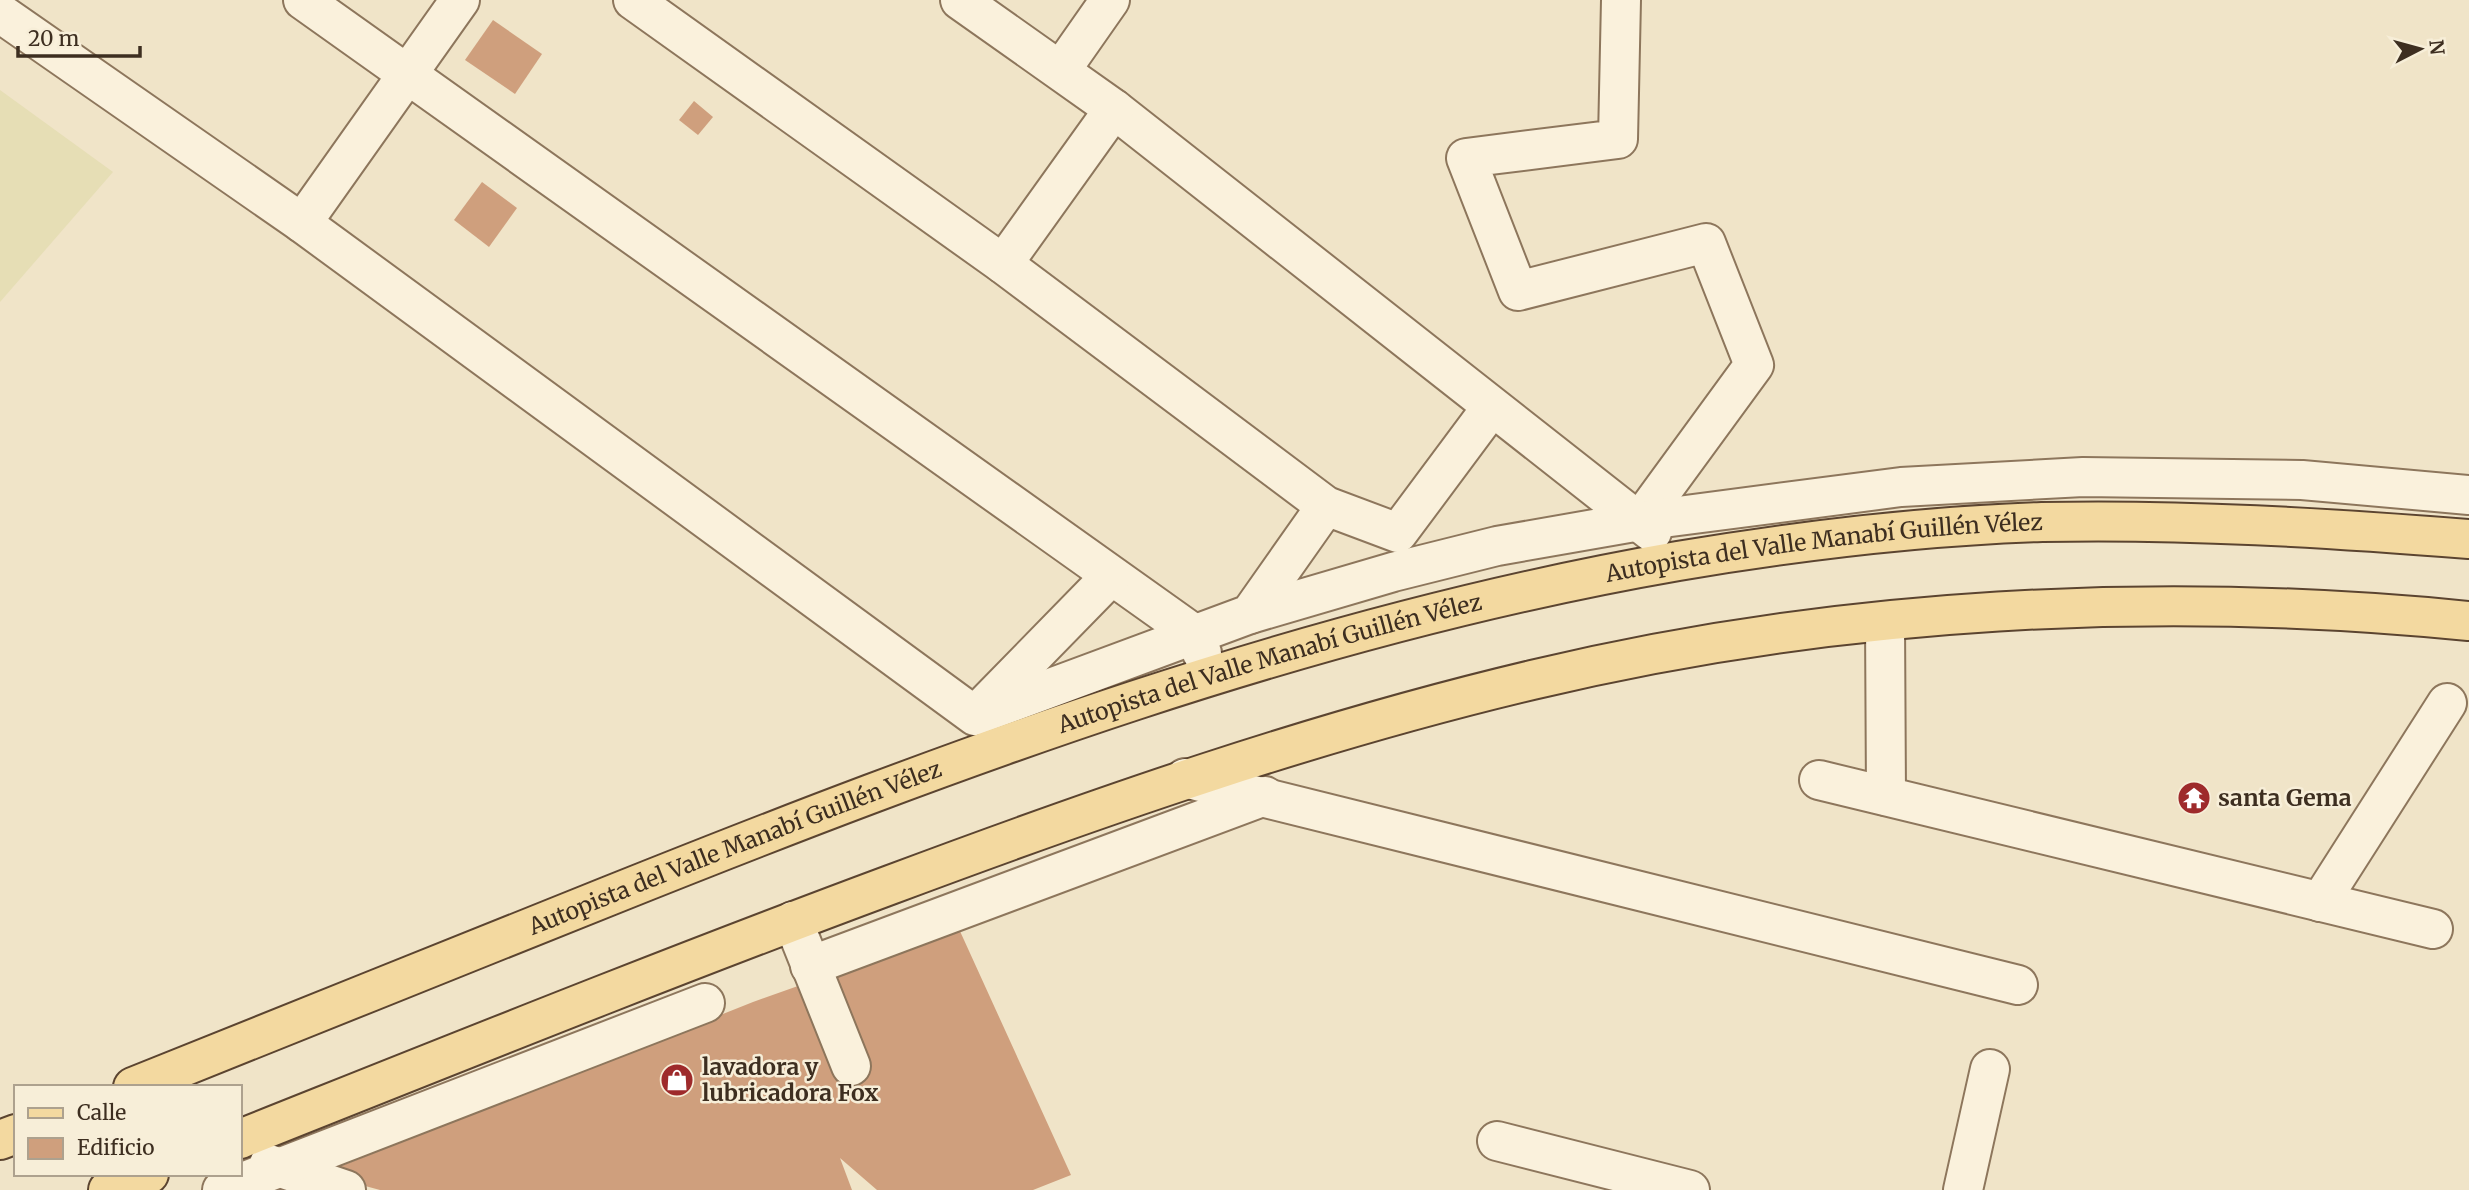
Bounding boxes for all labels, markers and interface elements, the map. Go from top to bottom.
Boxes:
scale bar [18,14,140,58]
north arrow [2385,14,2455,84]
text: 20 m [28,25,80,52]
text: N [2424,39,2450,56]
street label: Autopista del Valle Manabí Guillén Vélez [1602,507,2043,588]
street label: Autopista del Valle Manabí Guillén Vélez [1053,587,1484,740]
street label: Autopista del Valle Manabí Guillén Vélez [523,754,945,941]
temple icon: santa Gema [2175,779,2213,817]
place label: santa Gema [2218,783,2352,812]
place label: lavadora y lubricadora Fox [702,1052,879,1107]
shop icon: lavadora y lubricadora Fox [658,1061,696,1099]
legend [14,1085,242,1176]
text: Calle [77,1099,126,1126]
text: Edificio [77,1134,154,1161]

